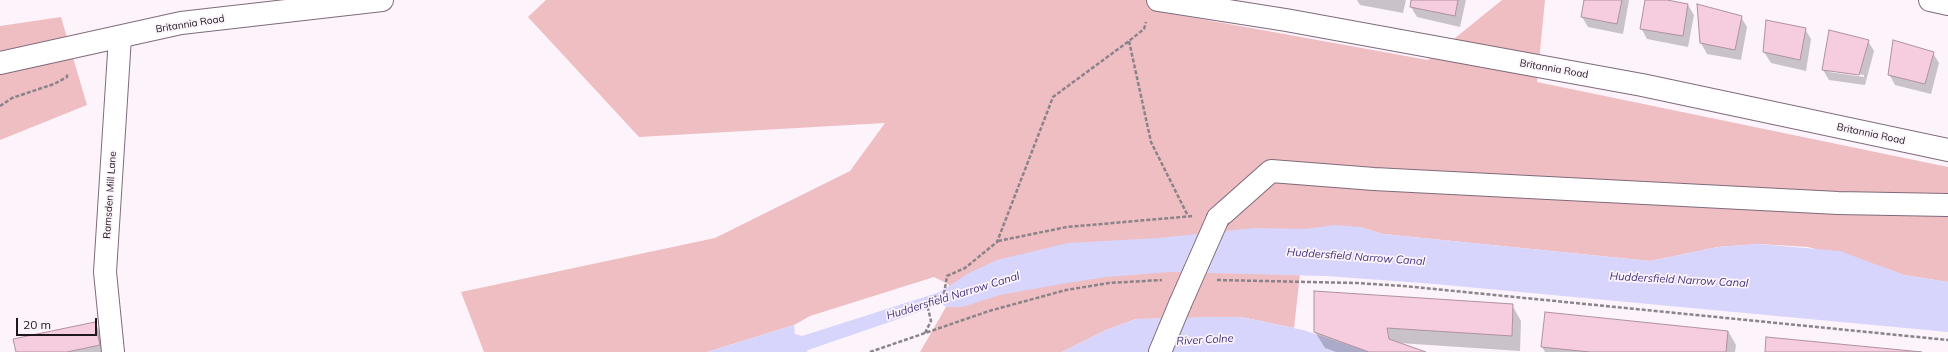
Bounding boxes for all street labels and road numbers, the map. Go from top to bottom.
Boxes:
street label: Britannia Road [155,13,225,35]
street label: Britannia Road [1519,57,1589,81]
street label: Britannia Road [1836,121,1906,147]
street label: Ramsden Mill Lane [101,151,119,239]

